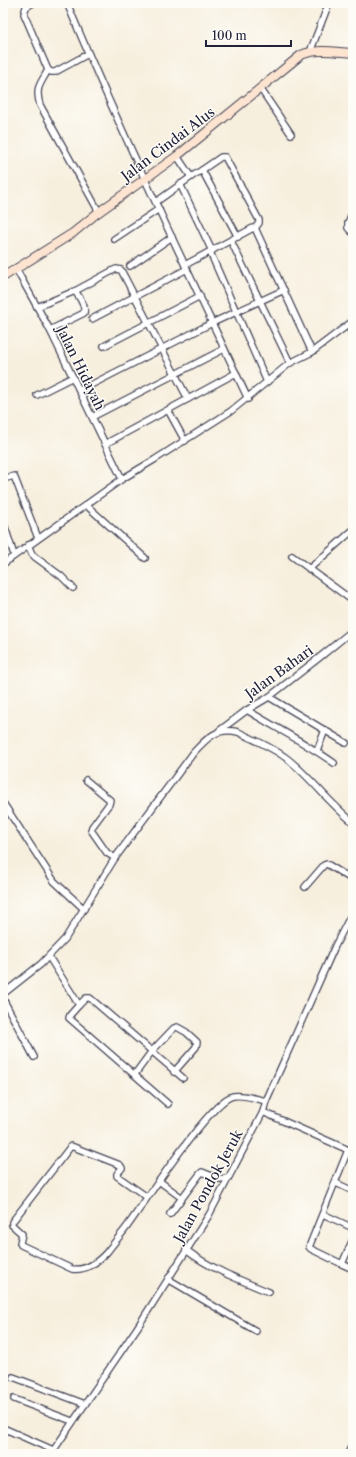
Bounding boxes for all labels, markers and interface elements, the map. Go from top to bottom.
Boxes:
scale bar [206,22,291,48]
text: 100 m [212,28,247,43]
street label: Jalan Cindai Alus [116,103,218,186]
street label: Jalan Hidayah [52,321,109,413]
street label: Jalan Bahari [240,641,317,704]
street label: Jalan Pondok Jeruk [169,1126,247,1247]

